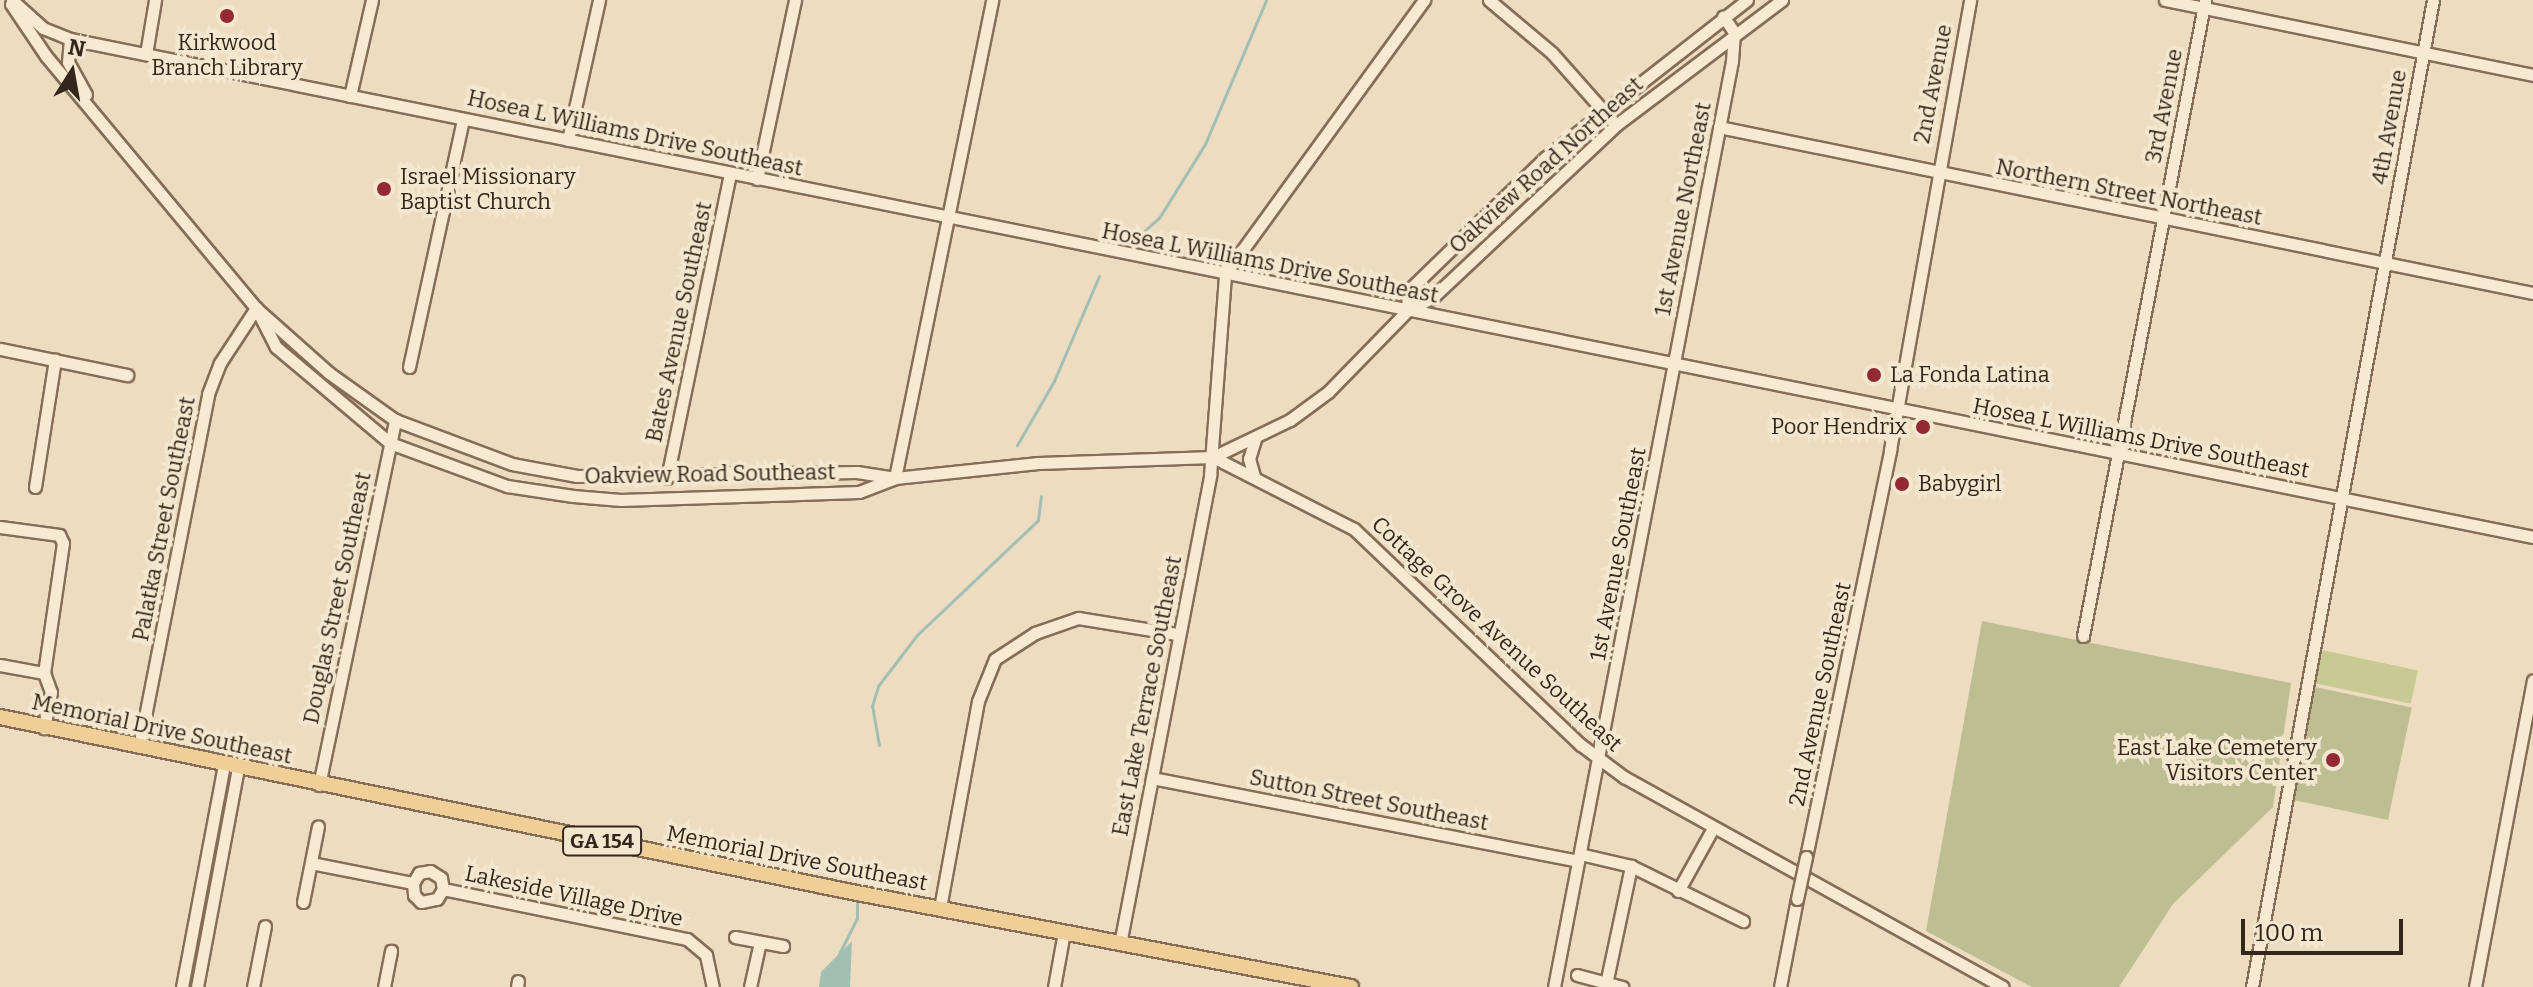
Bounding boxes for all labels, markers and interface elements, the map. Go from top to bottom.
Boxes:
marker: Kirkwood Branch Library [218,7,236,25]
street label: 2nd Avenue [1909,22,1957,146]
place label: Kirkwood Branch Library [151,29,303,80]
north arrow [32,32,112,112]
text: N [66,33,88,63]
street label: 3rd Avenue [2140,46,2188,166]
street label: 4th Avenue [2366,68,2412,186]
street label: Oakview Road Northeast [1444,71,1648,259]
street label: Hosea L Williams Drive Southeast [465,85,805,181]
street label: 1st Avenue Northeast [1649,100,1717,318]
street label: Northern Street Northeast [1994,153,2264,231]
place label: Israel Missionary Baptist Church [400,163,576,214]
marker: Israel Missionary Baptist Church [375,180,393,198]
street label: Bates Avenue Southeast [641,199,717,445]
street label: Hosea L Williams Drive Southeast [1100,217,1440,309]
place label: La Fonda Latina [1890,362,2050,388]
marker: La Fonda Latina [1865,366,1883,384]
street label: Hosea L Williams Drive Southeast [1971,392,2311,484]
street label: Palatka Street Southeast [127,395,201,643]
place label: Poor Hendrix [1771,414,1907,440]
marker: Poor Hendrix [1914,418,1932,436]
street label: 1st Avenue Southeast [1584,445,1652,663]
street label: Oakview Road Southeast [584,459,836,489]
street label: Douglas Street Southeast [297,470,377,726]
place label: Babygirl [1918,471,2001,497]
marker: Babygirl [1893,475,1911,493]
street label: Cottage Grove Avenue Southeast [1366,511,1628,757]
street label: East Lake Terrace Southeast [1107,554,1187,838]
street label: 2nd Avenue Southeast [1783,580,1857,808]
street label: Memorial Drive Southeast [30,689,294,769]
place label: East Lake Cemetery Visitors Center [2117,734,2317,786]
marker: East Lake Cemetery Visitors Center [2324,751,2342,769]
street label: Sutton Street Southeast [1247,764,1491,836]
street label: Memorial Drive Southeast [664,820,930,896]
road number: GA 154 [562,825,642,857]
street label: Lakeside Village Drive [463,860,685,932]
scale bar [2245,903,2407,953]
text: 100 m [2255,919,2323,947]

